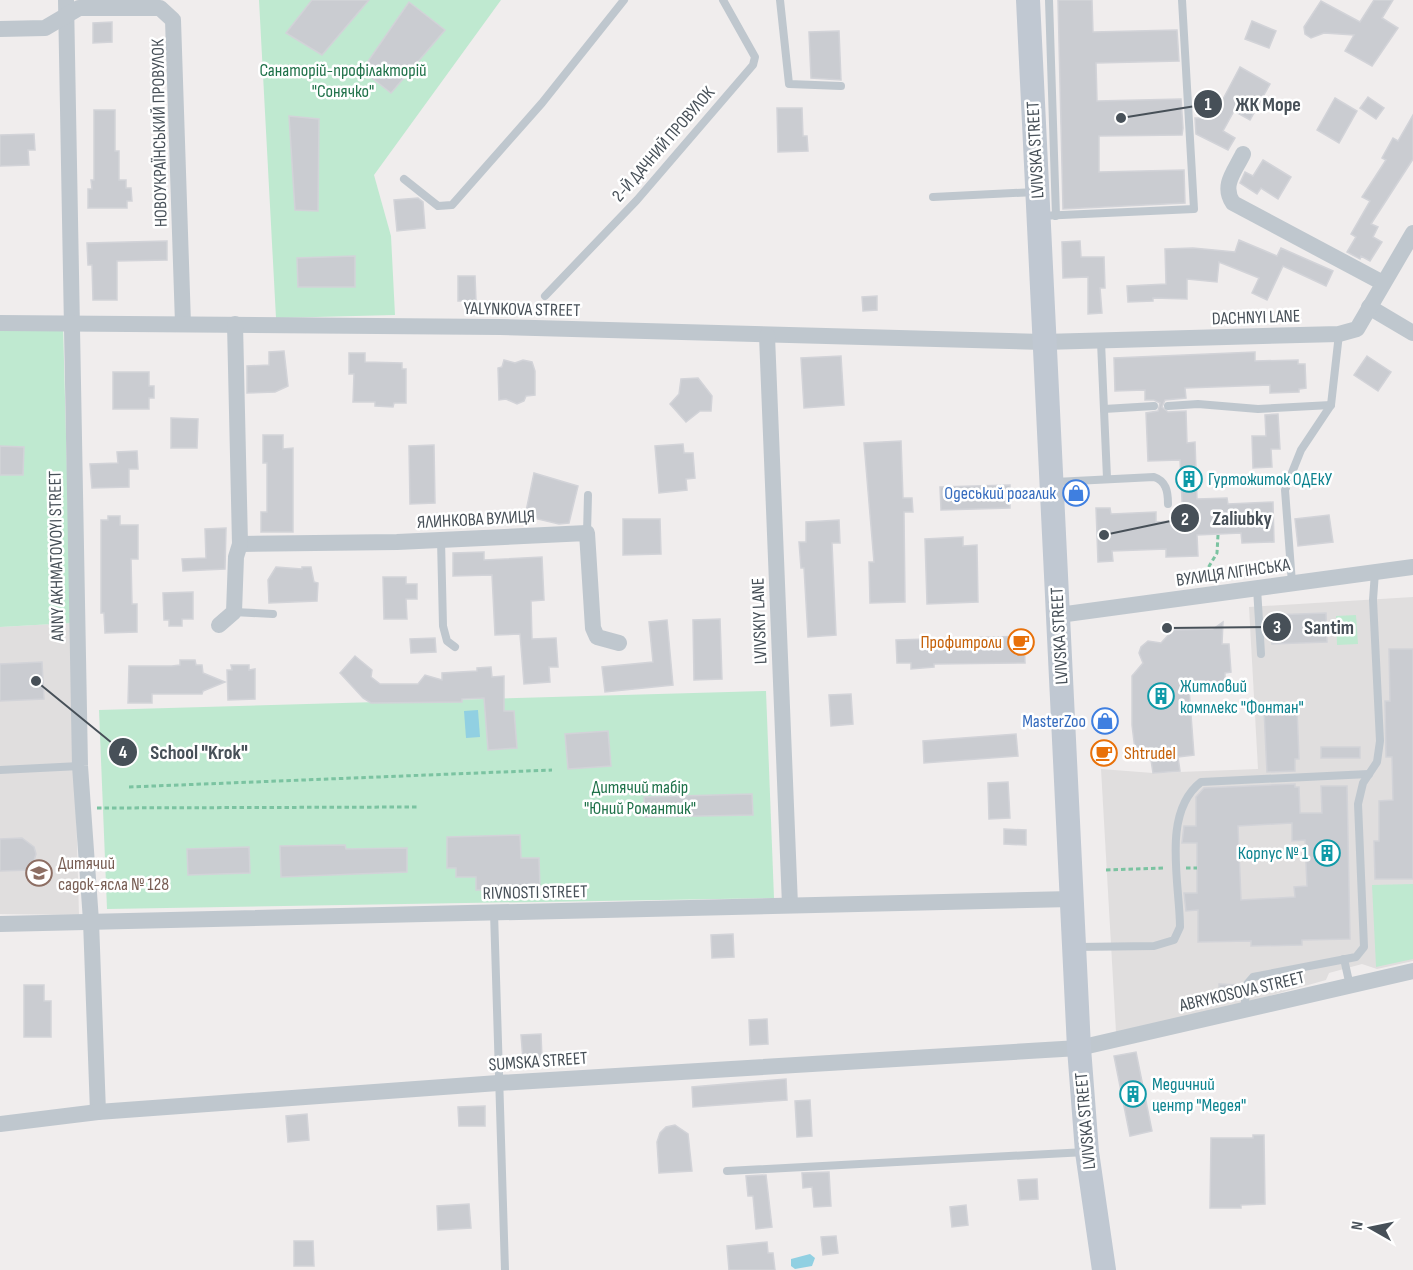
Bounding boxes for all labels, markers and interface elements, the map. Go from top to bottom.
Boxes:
street label: НОВОУКРАЇНСЬКИЙ ПРОВУЛОК [147,38,172,227]
park label: Санаторій-профілакторій "Сонячко" [259,60,427,102]
street label: 2-Й ДАЧНИЙ ПРОВУЛОК [608,82,720,206]
callout: ЖК Море [1193,85,1313,123]
text: ЖК Море [1235,93,1301,117]
text: 1 [1204,94,1212,115]
street label: LVIVSKA STREET [1022,101,1049,199]
street label: YALYNKOVA STREET [463,298,581,321]
street label: DACHNYI LANE [1211,305,1301,330]
building icon: Гуртожиток ОДЕкУ [1174,464,1204,494]
place label: Гуртожиток ОДЕкУ [1208,469,1332,490]
street label: ANNY AKHMATOVOYI STREET [45,471,69,642]
shop icon: Одеський рогалик [1061,478,1091,508]
place label: Одеський рогалик [944,483,1056,504]
callout: Zaliubky [1170,499,1284,537]
street label: ЯЛИНКОВА ВУЛИЦЯ [417,506,536,533]
text: Zaliubky [1212,507,1272,531]
text: 2 [1181,509,1189,530]
street label: ВУЛИЦЯ ЛІГІНСЬКА [1175,554,1292,591]
street label: LVIVSKIY LANE [747,577,772,665]
street label: LVIVSKA STREET [1046,587,1073,685]
callout: Santim [1262,608,1366,646]
text: Santim [1304,616,1354,640]
text: 3 [1273,617,1281,638]
cafe icon: Профитроли [1006,627,1036,657]
place label: Профитроли [920,632,1002,653]
place label: Житловий комплекс "Фонтан" [1180,676,1304,718]
building icon: Житловий комплекс "Фонтан" [1146,681,1176,711]
shop icon: MasterZoo [1090,706,1120,736]
place label: MasterZoo [1022,711,1086,732]
callout: School "Krok" [108,733,260,771]
cafe icon: Shtrudel [1089,738,1119,768]
text: School "Krok" [150,741,248,765]
text: 4 [119,742,128,763]
place label: Shtrudel [1124,743,1176,764]
park label: Дитячий табір "Юний Романтик" [584,777,696,819]
building icon: Корпус № 1 [1312,838,1342,868]
place label: Корпус № 1 [1238,843,1309,864]
place label: Дитячий садок-ясла № 128 [58,853,169,895]
school or university icon: Дитячий садок-ясла № 128 [24,858,54,888]
street label: RIVNOSTI STREET [482,881,588,904]
street label: ABRYKOSOVA STREET [1176,967,1307,1016]
street label: SUMSKA STREET [488,1048,588,1075]
street label: LVIVSKA STREET [1071,1072,1100,1170]
place label: Медичний центр "Медея" [1152,1074,1246,1116]
building icon: Медичний центр "Медея" [1118,1079,1148,1109]
north arrow [1341,1198,1401,1258]
text: N [1348,1220,1368,1232]

